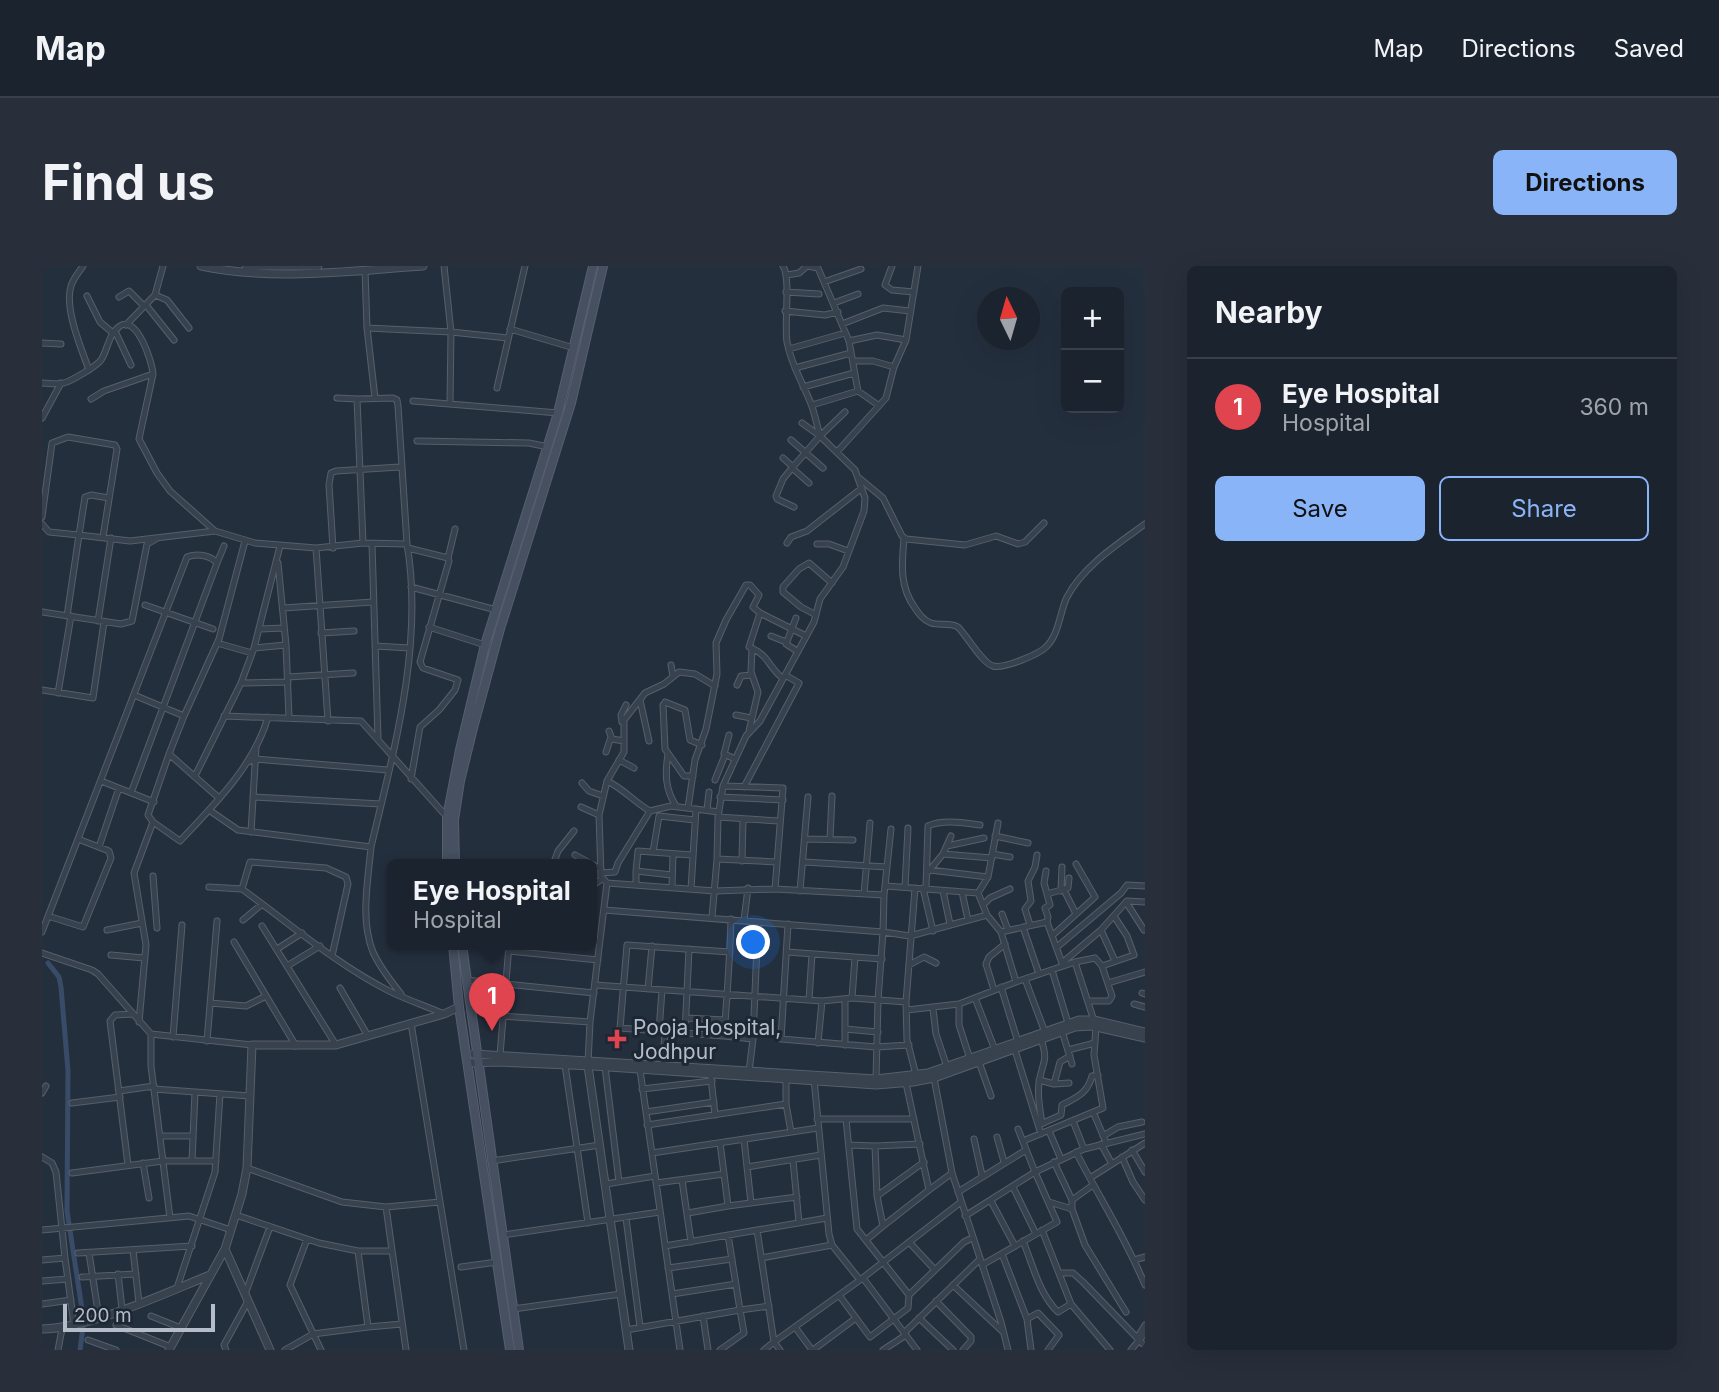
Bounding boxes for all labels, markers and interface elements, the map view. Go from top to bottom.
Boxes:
text: Map [35,28,106,68]
text: Map [1374,34,1423,63]
text: Directions [1461,34,1576,63]
text: Saved [1614,34,1684,63]
button: Directions [1493,150,1677,215]
text: Find us [42,153,215,212]
north arrow [977,287,1040,350]
map controls [1061,287,1124,413]
button: + [1061,287,1124,350]
text: Nearby [1215,294,1323,330]
button: − [1061,350,1124,413]
text: Eye Hospital [1282,378,1440,409]
text: 1 [1233,393,1243,421]
text: 360 m [1579,393,1649,421]
text: Hospital [1282,409,1371,437]
button: Save [1215,476,1425,541]
button: Share [1439,476,1649,541]
popup [387,859,597,950]
text: Eye Hospital [413,875,571,906]
text: Hospital [413,906,502,934]
your location [736,925,770,959]
pin: 1 [469,973,515,1031]
place label: Pooja Hospital, Jodhpur [633,1015,781,1064]
marker: Pooja Hospital, Jodhpur [607,1029,627,1049]
scale bar [63,1301,215,1333]
text: 200 m [74,1304,132,1327]

